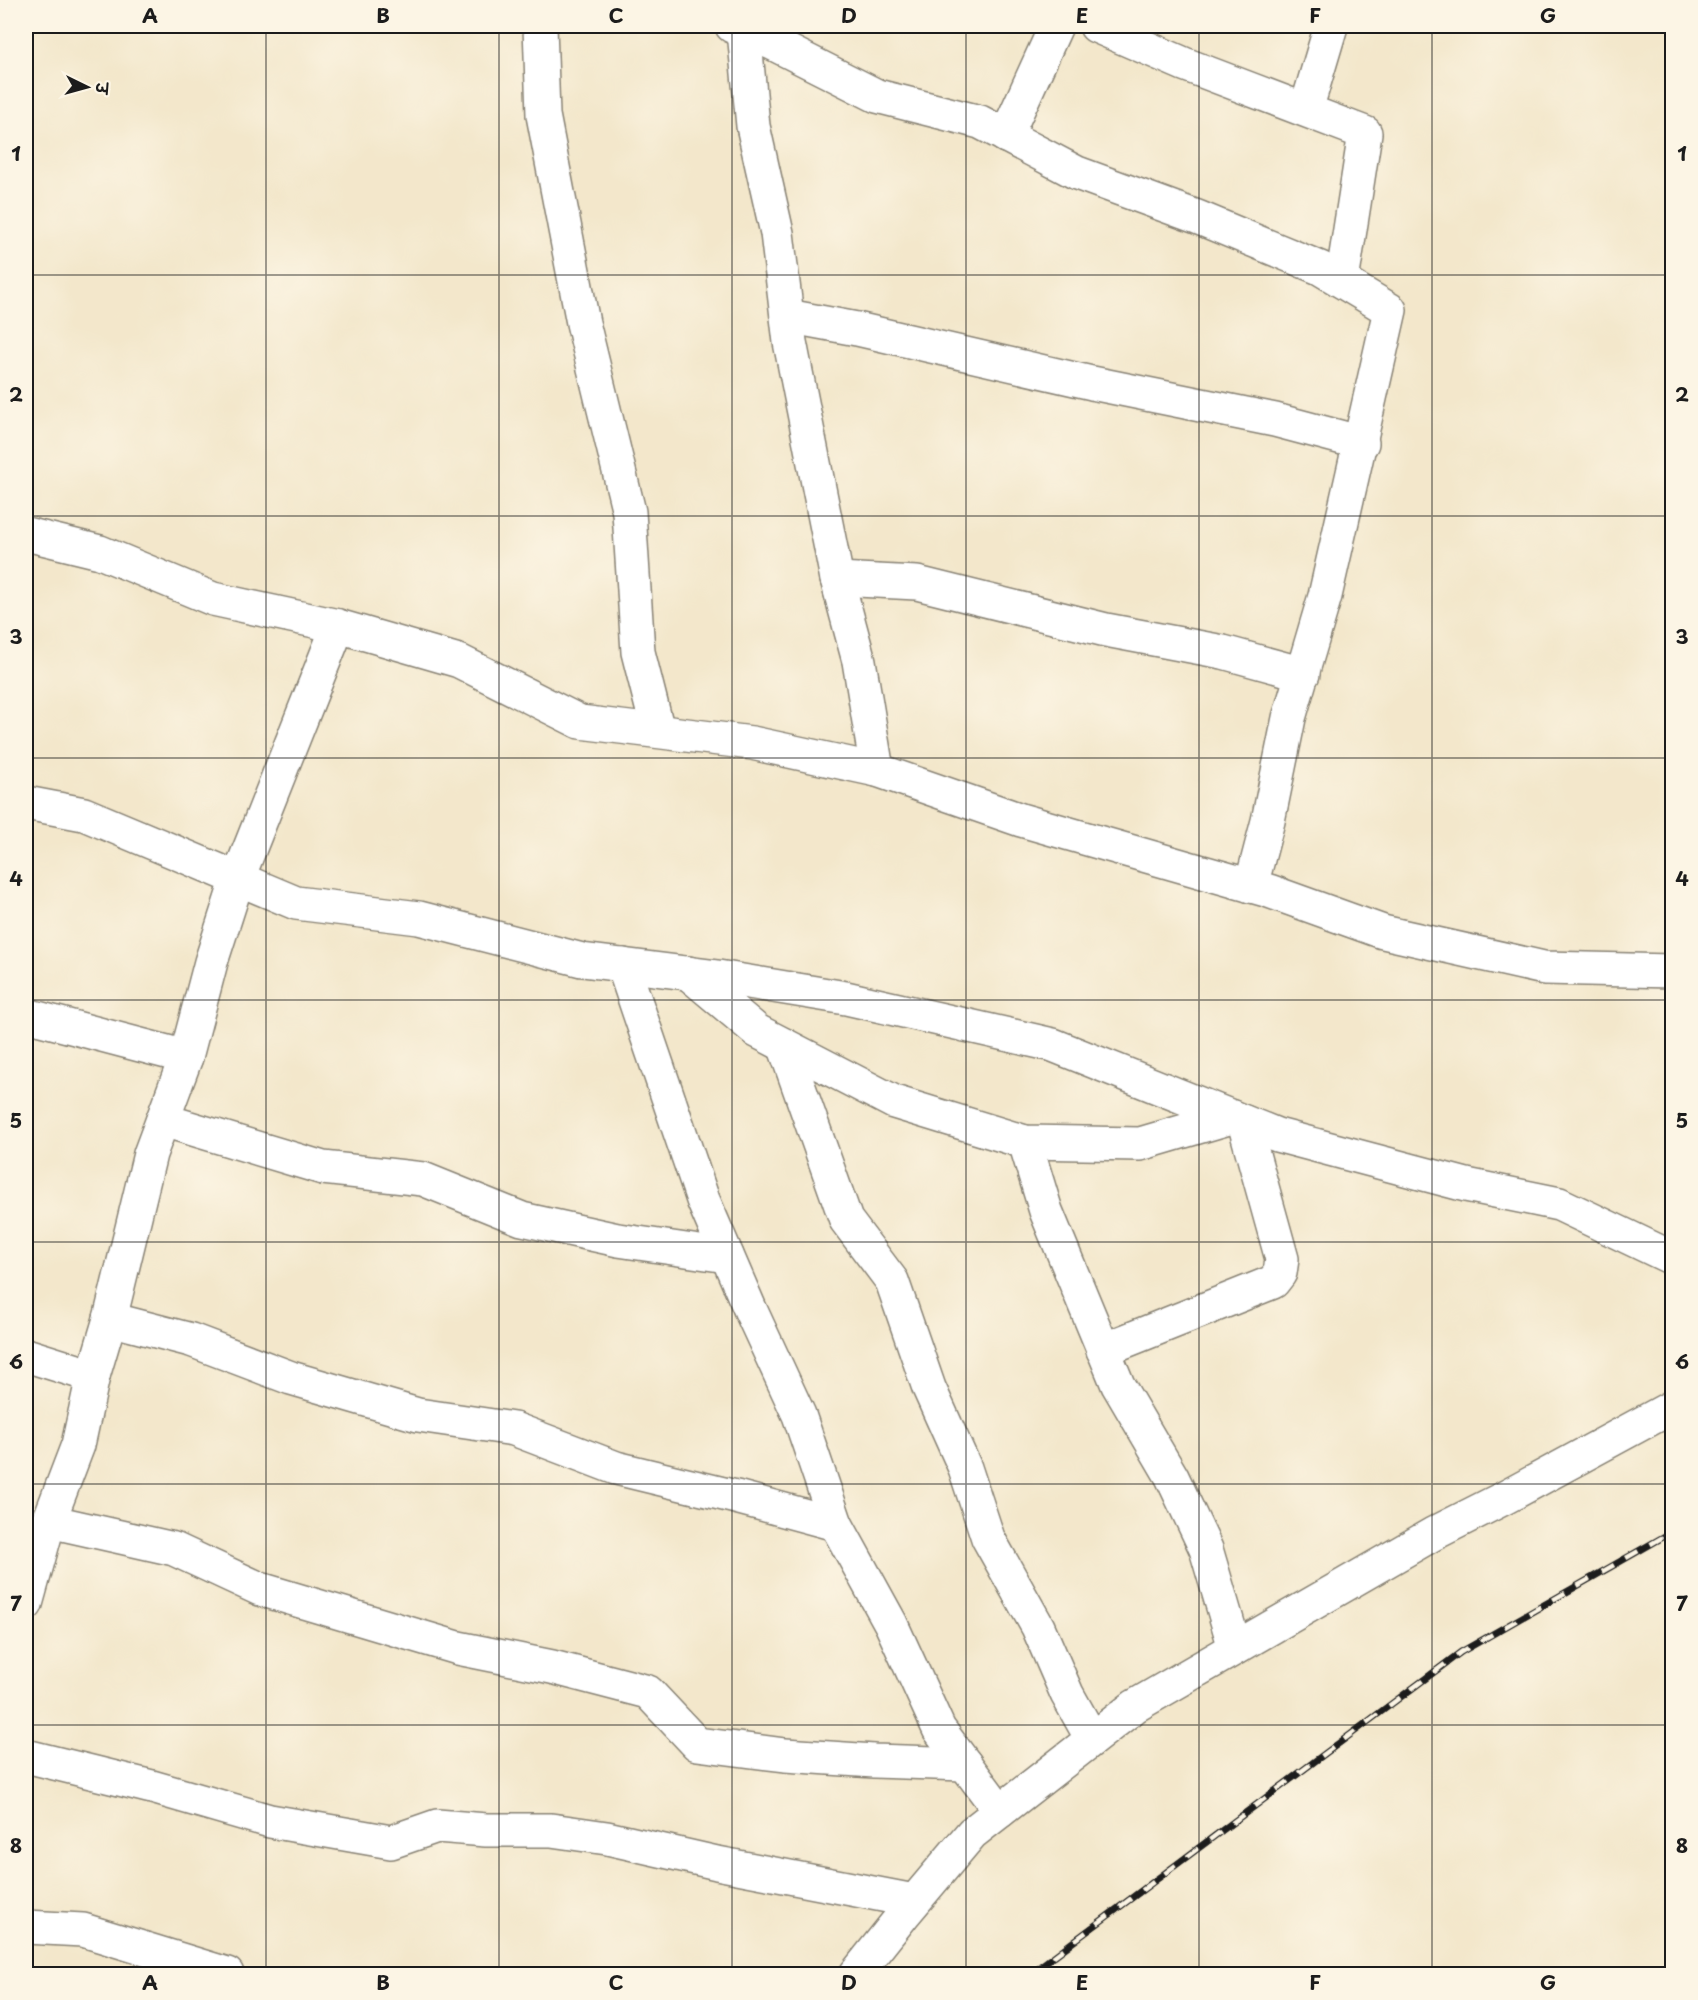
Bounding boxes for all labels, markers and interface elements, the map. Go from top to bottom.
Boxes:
text: A [142,0,158,30]
text: B [376,0,390,30]
text: C [608,0,624,30]
text: D [841,0,857,30]
text: E [1076,0,1088,30]
text: F [1309,0,1321,30]
text: G [1540,0,1556,30]
north arrow [57,57,117,117]
text: उ [90,80,116,96]
text: 1 [11,138,21,168]
text: 1 [1677,138,1687,168]
text: 2 [9,379,23,409]
text: 2 [1675,379,1689,409]
text: 3 [9,621,23,651]
text: 3 [1675,621,1689,651]
text: 4 [9,863,23,893]
text: 4 [1675,863,1689,893]
text: 5 [10,1105,22,1135]
text: 5 [1676,1105,1688,1135]
text: 6 [9,1346,23,1376]
text: 6 [1675,1346,1689,1376]
text: 7 [10,1588,22,1618]
text: 7 [1676,1588,1688,1618]
text: 8 [10,1830,22,1860]
text: 8 [1676,1830,1688,1860]
text: A [142,1967,158,1997]
text: B [376,1967,390,1997]
text: C [608,1967,624,1997]
text: D [841,1967,857,1997]
text: E [1076,1967,1088,1997]
text: F [1309,1967,1321,1997]
text: G [1540,1967,1556,1997]

